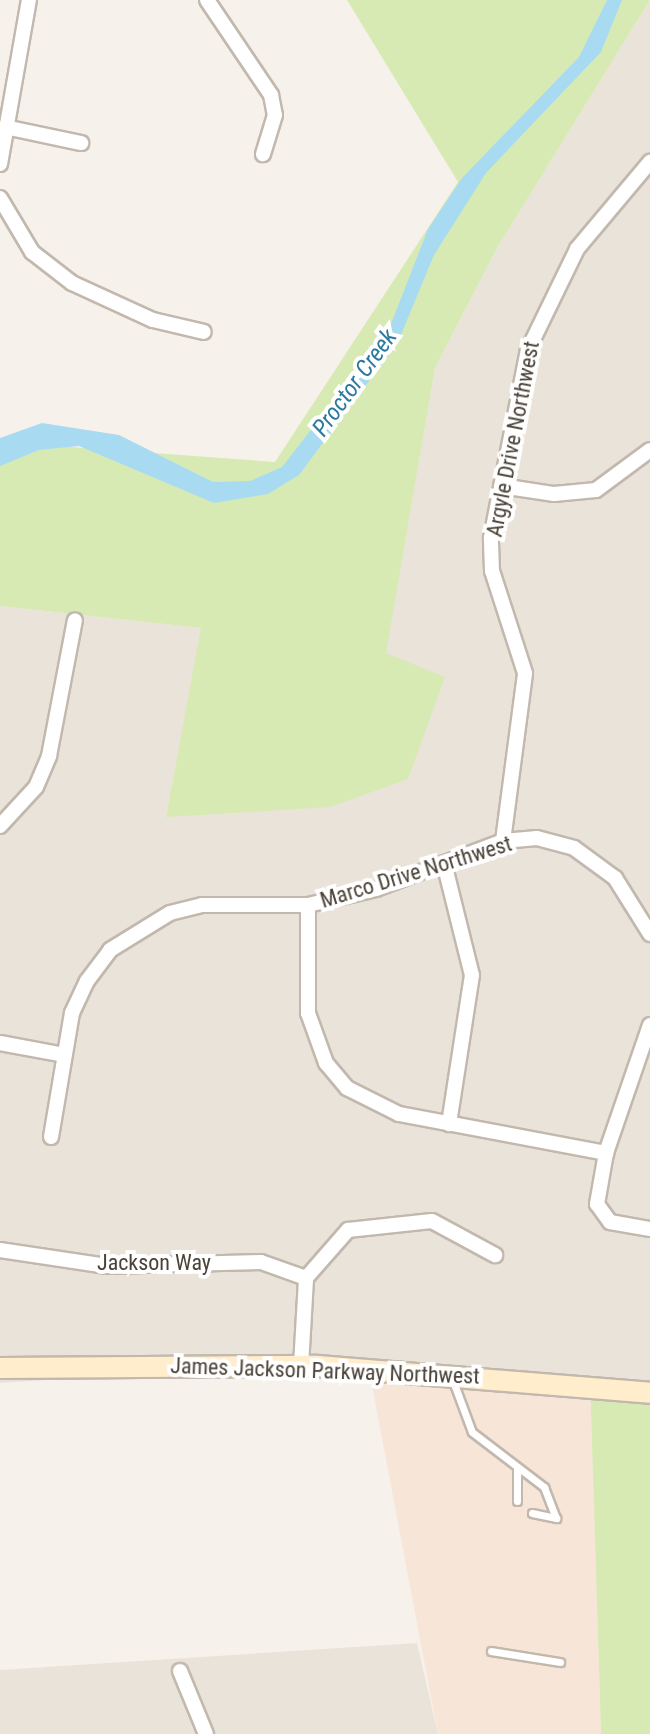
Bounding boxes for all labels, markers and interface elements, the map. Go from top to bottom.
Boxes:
water label: Proctor Creek [306,324,404,442]
street label: Argyle Drive Northwest [481,339,545,539]
street label: Marco Drive Northwest [317,830,515,914]
street label: Jackson Way [97,1250,211,1276]
street label: James Jackson Parkway Northwest [170,1352,480,1390]

